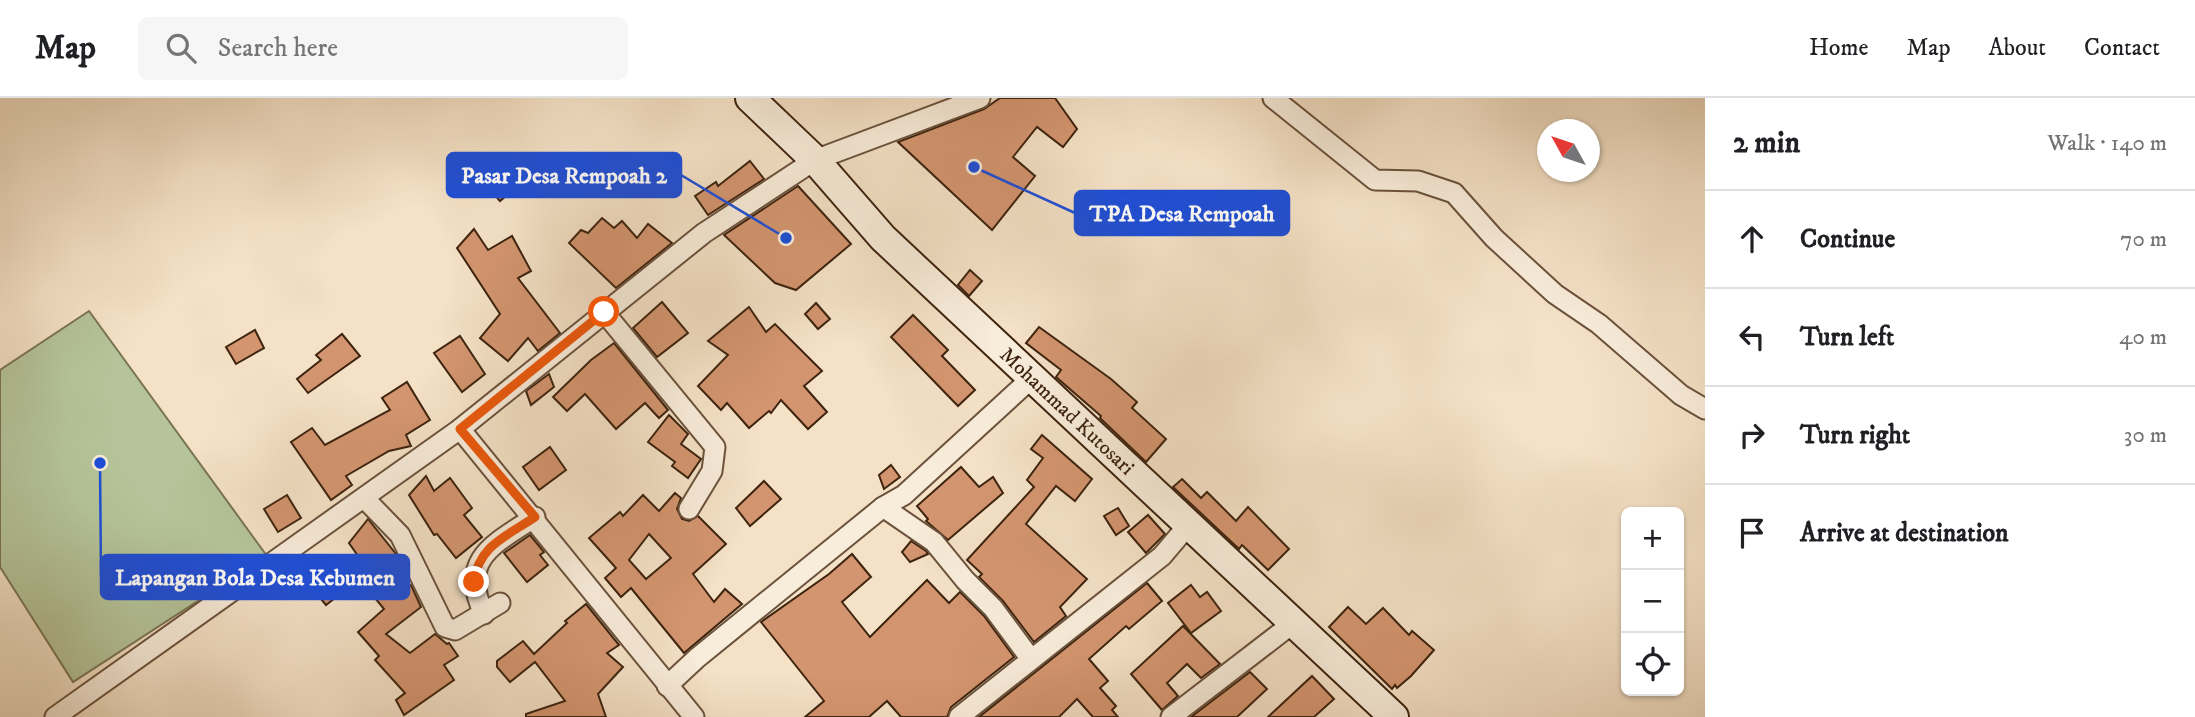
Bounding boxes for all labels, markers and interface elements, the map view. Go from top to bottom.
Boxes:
search box [138,17,628,80]
text: Map [35,28,96,69]
icon: search [162,29,200,67]
text: Search here [218,32,338,65]
text: Home [1809,33,1868,63]
text: Map [1906,33,1951,63]
text: About [1989,33,2046,63]
text: Contact [2084,33,2160,63]
north arrow [1537,119,1600,182]
text: 2 min [1733,125,1800,162]
text: Walk · 140 m [2048,129,2167,158]
callout: Pasar Desa Rempoah 2 [447,153,681,197]
text: Pasar Desa Rempoah 2 [461,162,668,191]
callout: TPA Desa Rempoah [1075,191,1289,235]
text: TPA Desa Rempoah [1088,200,1276,229]
icon: ahead [1733,220,1771,258]
text: Continue [1800,223,1895,256]
text: 70 m [2120,225,2167,254]
route start [588,296,619,327]
icon: left [1733,318,1771,356]
text: Turn left [1800,321,1894,354]
text: 40 m [2119,323,2167,352]
street label: Mohammad Kutosari [994,342,1140,481]
icon: right [1733,416,1771,454]
text: Turn right [1800,419,1910,452]
text: 30 m [2124,421,2167,450]
map controls [1621,507,1684,696]
button: + [1621,507,1684,570]
icon: arrive [1733,514,1771,552]
text: Arrive at destination [1800,517,2009,550]
callout: Lapangan Bola Desa Kebumen [101,555,409,599]
text: Lapangan Bola Desa Kebumen [115,564,396,593]
route end [458,566,489,597]
button: − [1621,570,1684,633]
button: locate [1621,633,1684,696]

